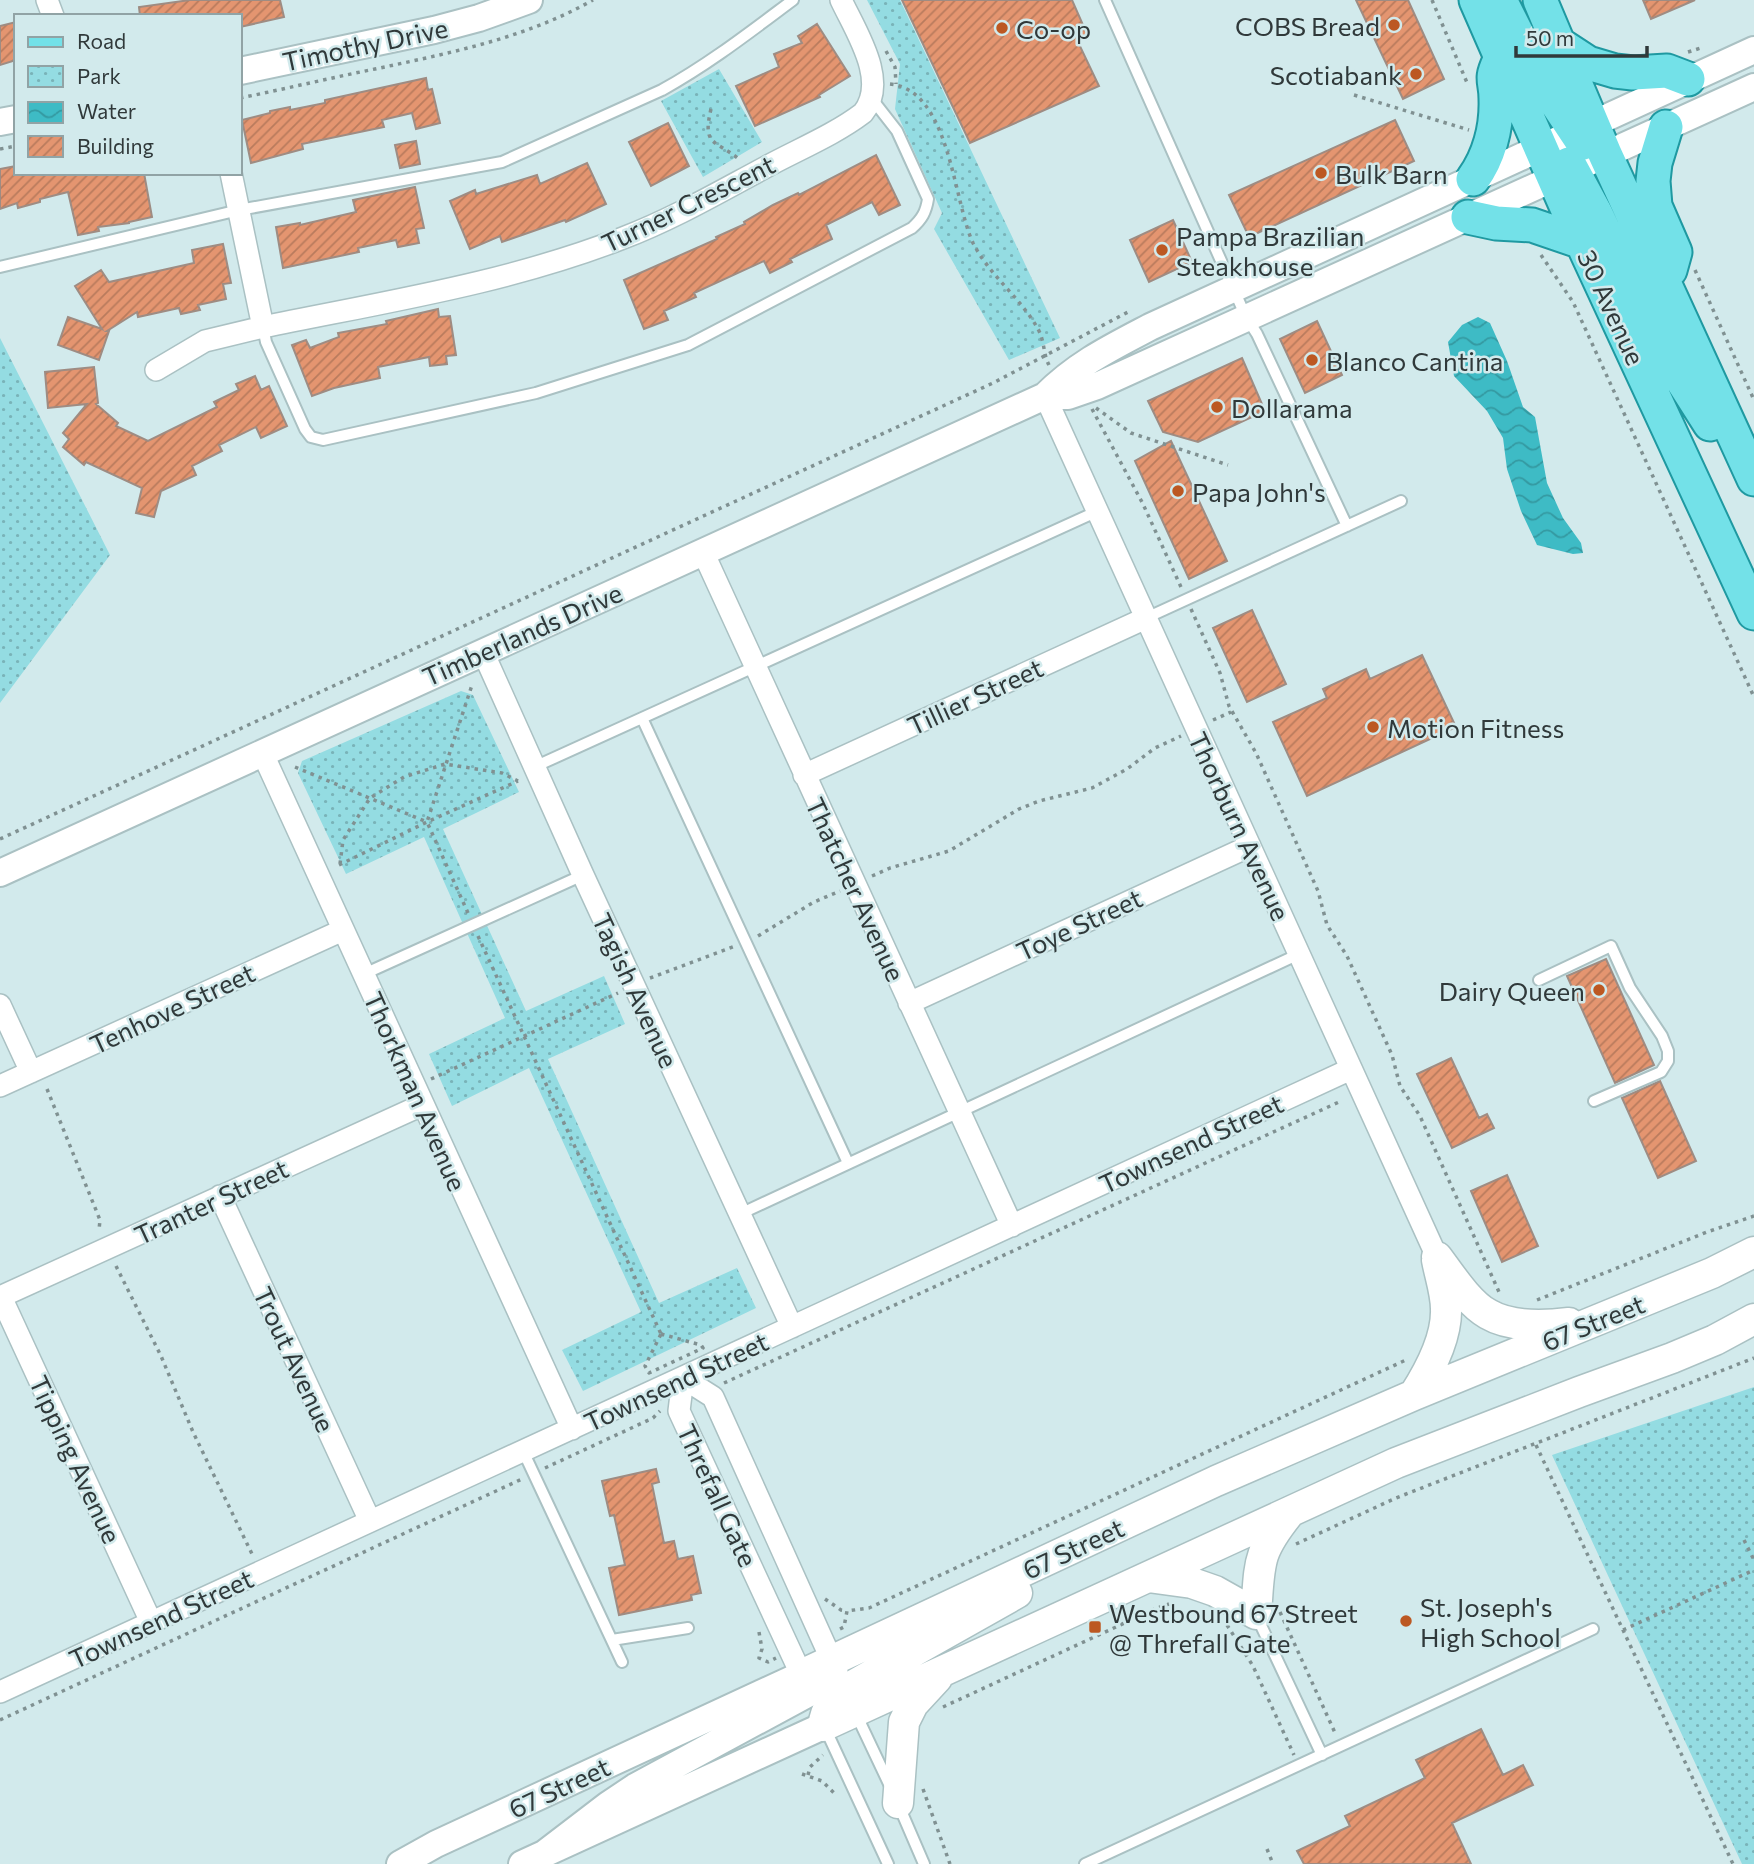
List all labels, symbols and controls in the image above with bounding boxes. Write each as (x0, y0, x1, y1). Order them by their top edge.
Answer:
place label: COBS Bread (1235, 10, 1380, 41)
street label: Timothy Drive (280, 11, 450, 77)
place label: Co-op (1016, 13, 1091, 44)
legend (14, 14, 242, 175)
scale bar (1516, 14, 1647, 58)
marker: COBS Bread (1386, 17, 1402, 33)
marker: Co-op (994, 20, 1010, 36)
text: 50 m (1526, 25, 1574, 50)
text: Road (77, 28, 126, 53)
place label: Scotiabank (1270, 59, 1402, 90)
text: Park (77, 63, 121, 88)
marker: Scotiabank (1408, 66, 1424, 82)
text: Water (77, 98, 136, 123)
text: Building (77, 133, 154, 158)
street label: Turner Crescent (596, 148, 780, 258)
place label: Bulk Barn (1335, 158, 1448, 189)
marker: Bulk Barn (1313, 165, 1329, 181)
place label: Pampa Brazilian Steakhouse (1176, 220, 1364, 281)
marker: Pampa Brazilian Steakhouse (1154, 242, 1170, 258)
street label: 30 Avenue (1572, 245, 1652, 369)
place label: Blanco Cantina (1326, 345, 1503, 376)
marker: Blanco Cantina (1304, 352, 1320, 368)
place label: Dollarama (1231, 392, 1353, 423)
marker: Dollarama (1209, 399, 1225, 415)
place label: Papa John's (1192, 476, 1326, 507)
marker: Papa John's (1170, 483, 1186, 499)
street label: Timberlands Drive (417, 576, 627, 692)
street label: Tillier Street (902, 651, 1048, 741)
place label: Motion Fitness (1387, 712, 1564, 743)
marker: Motion Fitness (1365, 719, 1381, 735)
street label: Thorburn Avenue (1183, 727, 1297, 925)
street label: Thatcher Avenue (800, 792, 912, 986)
street label: Toye Street (1011, 881, 1147, 967)
street label: Tagish Avenue (587, 908, 685, 1072)
street label: Tenhove Street (85, 956, 259, 1060)
place label: Dairy Queen (1439, 975, 1585, 1006)
marker: Dairy Queen (1591, 982, 1607, 998)
street label: Thorkman Avenue (358, 987, 474, 1195)
street label: Townsend Street (1094, 1087, 1288, 1199)
street label: Tranter Street (129, 1152, 293, 1250)
street label: Trout Avenue (248, 1281, 342, 1437)
street label: 67 Street (1537, 1287, 1649, 1357)
street label: Townsend Street (579, 1325, 773, 1437)
street label: Tipping Avenue (24, 1370, 128, 1548)
street label: Threfall Gate (671, 1419, 765, 1571)
street label: 67 Street (1018, 1511, 1128, 1585)
street label: Townsend Street (64, 1562, 258, 1674)
place label: St. Joseph's High School (1420, 1591, 1561, 1652)
place label: Westbound 67 Street @ Threfall Gate (1109, 1597, 1358, 1658)
marker: St. Joseph's High School (1398, 1613, 1414, 1629)
marker: Westbound 67 Street @ Threfall Gate (1087, 1619, 1103, 1635)
street label: 67 Street (504, 1750, 614, 1824)

